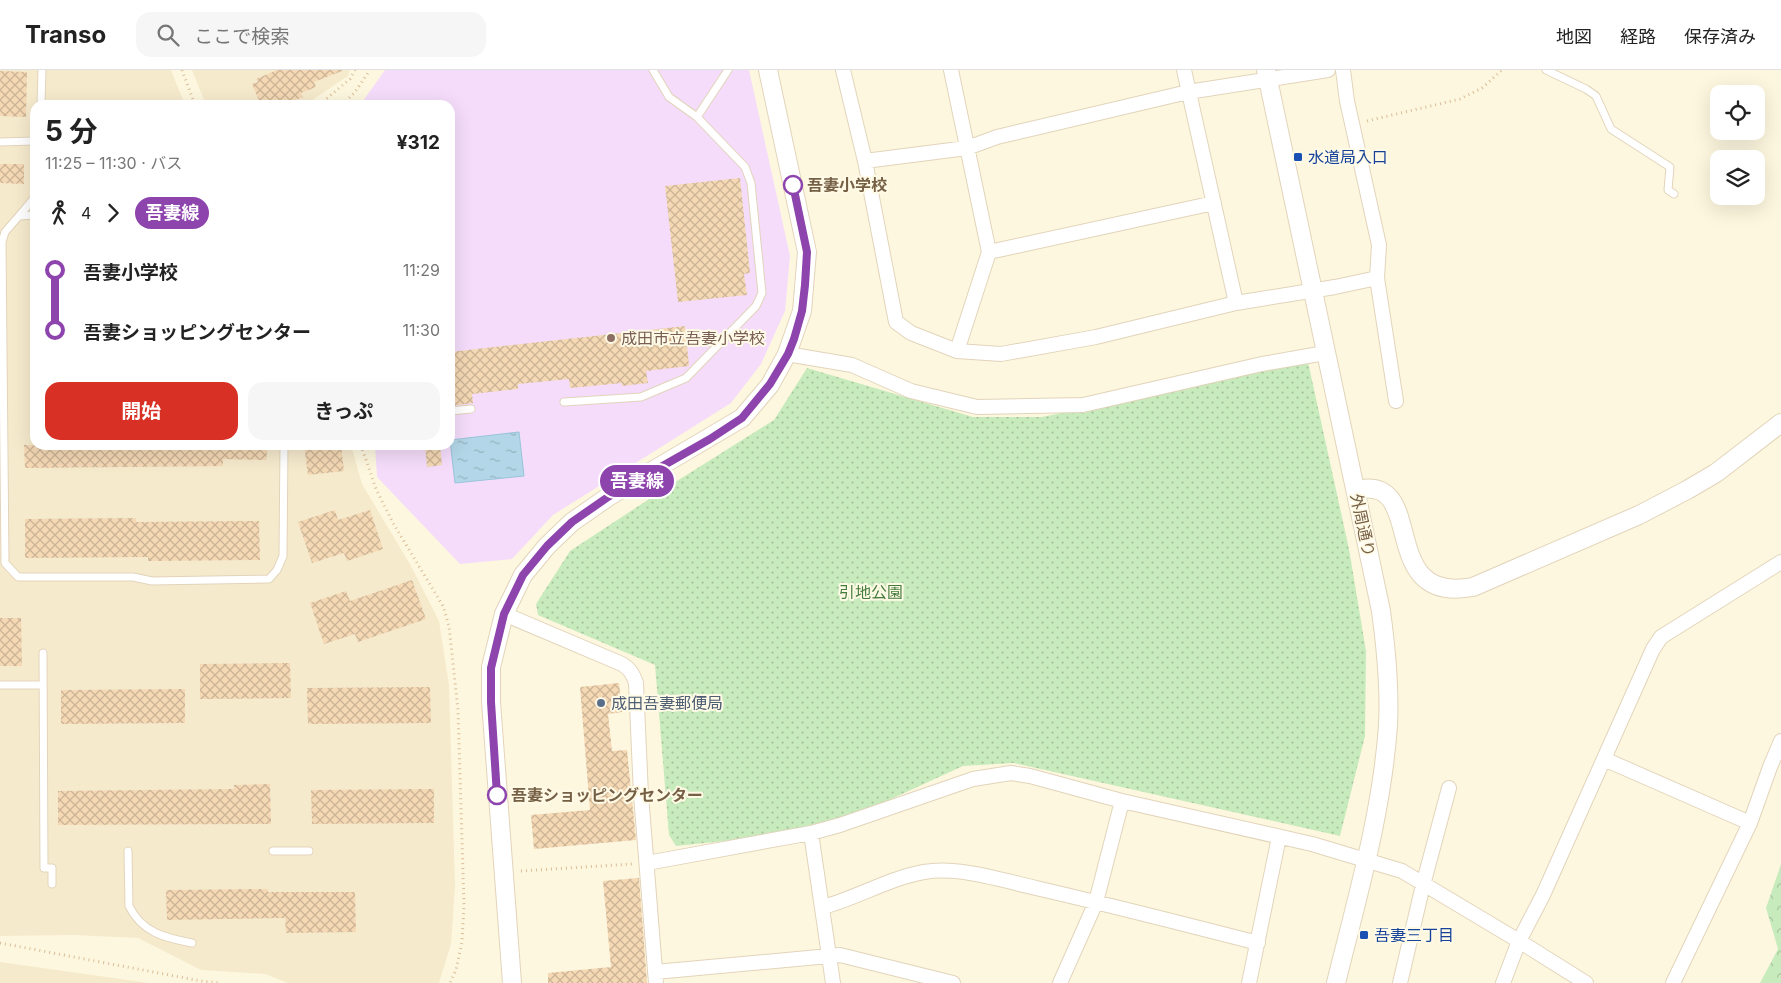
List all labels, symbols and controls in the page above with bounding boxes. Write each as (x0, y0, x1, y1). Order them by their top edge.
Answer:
search box (136, 12, 486, 57)
text: Transo (25, 20, 106, 49)
icon: search (154, 21, 182, 49)
text: ここで検索 (194, 25, 289, 48)
text: 地図 (1556, 26, 1592, 47)
text: 経路 (1620, 26, 1656, 47)
text: 保存済み (1684, 26, 1756, 47)
map controls (1710, 85, 1765, 205)
button: locate (1710, 85, 1765, 140)
text: 5 分 (45, 114, 98, 148)
text: ¥312 (397, 131, 440, 154)
place label: 水道局入口 (1308, 147, 1388, 167)
button: layers (1710, 150, 1765, 205)
marker: 水道局入口 (1292, 151, 1304, 163)
text: 11:25 – 11:30 · バス (45, 153, 182, 173)
marker: 吾妻小学校 (783, 175, 803, 195)
place label: 吾妻小学校 (807, 175, 887, 195)
icon: walk (45, 199, 73, 227)
icon: forward (99, 199, 127, 227)
text: 吾妻線 (145, 202, 199, 223)
text: 4 (81, 203, 91, 223)
text: 11:29 (403, 260, 440, 280)
text: 吾妻小学校 (83, 261, 178, 284)
text: 11:30 (402, 320, 440, 340)
text: 吾妻ショッピングセンター (83, 321, 311, 344)
place label: 成田市立吾妻小学校 (621, 328, 765, 348)
marker: 成田市立吾妻小学校 (605, 332, 617, 344)
button: 開始 (45, 382, 238, 440)
button: きっぷ (248, 382, 440, 440)
line badge: 吾妻線 (608, 465, 666, 497)
text: 吾妻線 (610, 470, 664, 491)
street label: 外周通り (1347, 492, 1379, 558)
park label: 引地公園 (839, 582, 903, 602)
place label: 成田吾妻郵便局 (611, 693, 723, 713)
marker: 成田吾妻郵便局 (595, 697, 607, 709)
marker: 吾妻ショッピングセンター (487, 785, 507, 805)
place label: 吾妻ショッピングセンター (511, 785, 703, 805)
place label: 吾妻三丁目 (1374, 925, 1454, 945)
marker: 吾妻三丁目 (1358, 929, 1370, 941)

